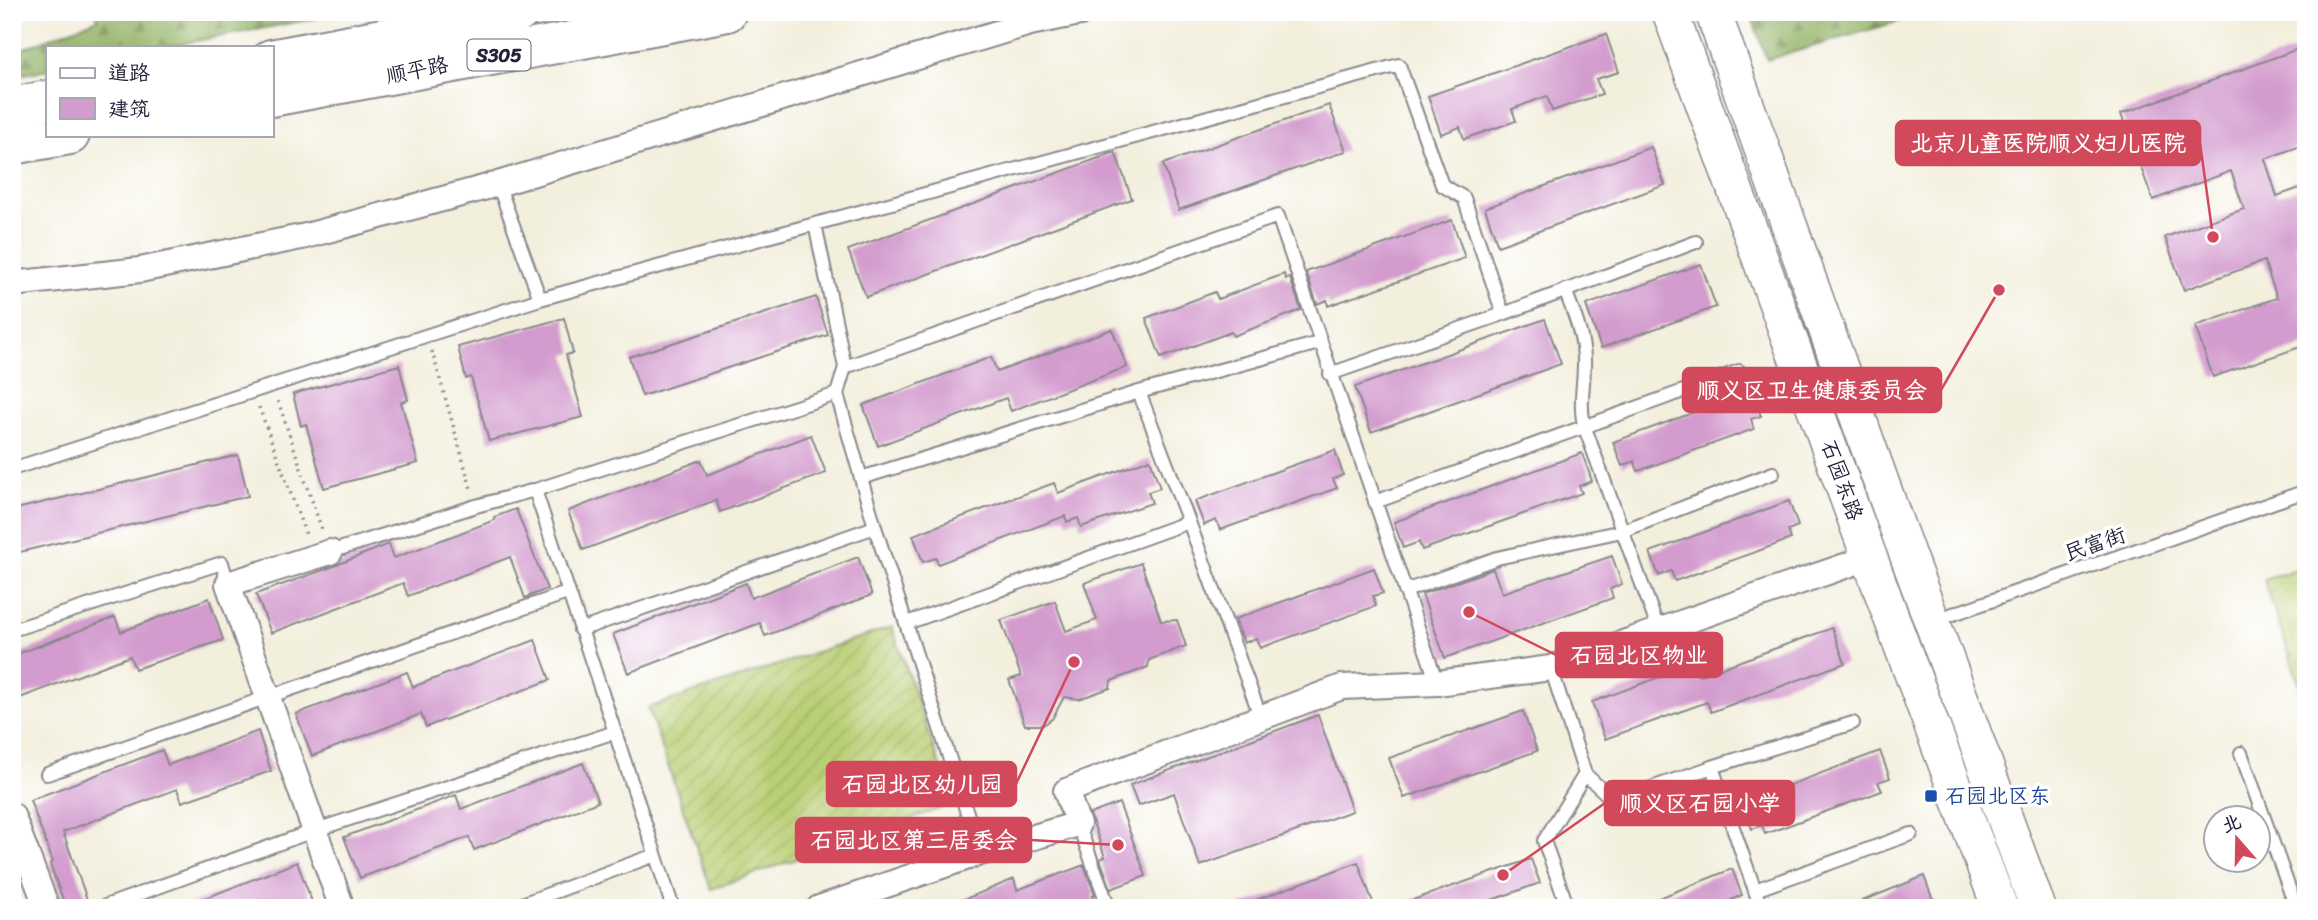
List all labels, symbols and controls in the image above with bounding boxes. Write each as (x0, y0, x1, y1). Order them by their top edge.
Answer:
road number: S305 (468, 40, 530, 70)
street label: 顺平路 (382, 45, 452, 95)
legend (46, 46, 273, 136)
text: 道路 (108, 54, 150, 92)
text: 建筑 (108, 90, 150, 128)
callout: 北京儿童医院顺义妇儿医院 (1896, 121, 2200, 165)
text: 北京儿童医院顺义妇儿医院 (1910, 123, 2186, 164)
callout: 顺义区卫生健康委员会 (1683, 368, 1941, 412)
text: 顺义区卫生健康委员会 (1697, 370, 1927, 411)
street label: 石园东路 (1810, 434, 1874, 526)
street label: 民富街 (2059, 516, 2131, 572)
callout: 石园北区物业 (1556, 633, 1722, 677)
text: 石园北区物业 (1570, 635, 1708, 676)
callout: 石园北区幼儿园 (827, 762, 1016, 806)
text: 石园北区幼儿园 (842, 764, 1003, 805)
place label: 石园北区东 (1945, 777, 2050, 815)
callout: 顺义区石园小学 (1605, 781, 1794, 825)
text: 顺义区石园小学 (1620, 783, 1781, 824)
marker: 石园北区东 (1923, 788, 1939, 804)
north arrow (2202, 804, 2272, 874)
text: 北 (2217, 805, 2246, 842)
callout: 石园北区第三居委会 (796, 818, 1031, 862)
text: 石园北区第三居委会 (811, 820, 1018, 861)

